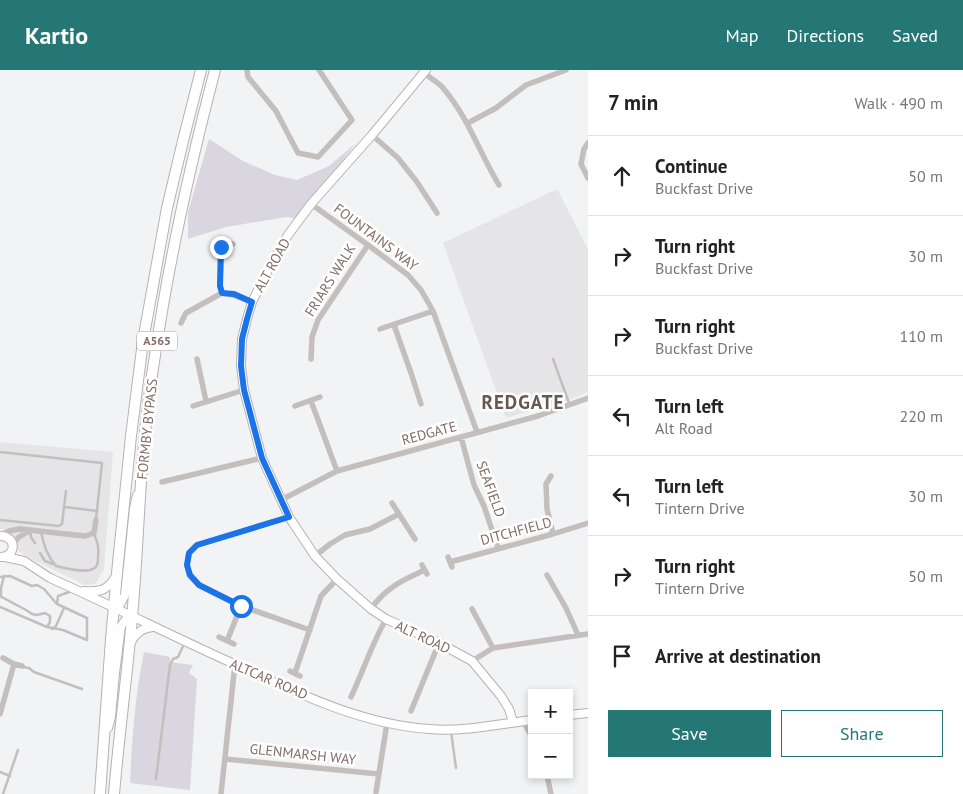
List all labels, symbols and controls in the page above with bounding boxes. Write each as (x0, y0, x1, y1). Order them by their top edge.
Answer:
text: Kartio (25, 20, 88, 51)
text: Map (726, 24, 758, 47)
text: Directions (786, 24, 864, 47)
text: Saved (892, 24, 938, 47)
text: 7 min (608, 89, 658, 116)
text: Walk · 490 m (854, 93, 943, 113)
text: Continue (655, 154, 727, 178)
icon: ahead (608, 162, 636, 190)
text: 50 m (908, 166, 943, 186)
text: Buckfast Drive (655, 178, 753, 198)
street label: FOUNTAINS WAY (330, 199, 422, 275)
text: Turn right (655, 234, 735, 258)
street label: ALT ROAD (250, 235, 294, 295)
route end (210, 236, 233, 259)
street label: FRIARS WALK (301, 240, 360, 320)
icon: right (608, 242, 636, 270)
text: 30 m (908, 246, 943, 266)
text: Buckfast Drive (655, 258, 753, 278)
text: Turn right (655, 314, 735, 338)
icon: right (608, 322, 636, 350)
text: 110 m (900, 326, 943, 346)
road number: A565 (137, 332, 177, 350)
text: Buckfast Drive (655, 338, 753, 358)
street label: FORMBY BYPASS (133, 378, 161, 480)
district label: REDGATE (482, 390, 564, 414)
text: Turn left (655, 394, 724, 418)
icon: left (608, 402, 636, 430)
text: 220 m (900, 406, 943, 426)
street label: REDGATE (400, 417, 458, 449)
text: Alt Road (655, 418, 713, 438)
street label: SEAFIELD (473, 459, 509, 519)
text: Turn left (655, 474, 724, 498)
icon: left (608, 482, 636, 510)
text: 30 m (908, 486, 943, 506)
text: Tintern Drive (655, 498, 745, 518)
street label: DITCHFIELD (478, 513, 554, 549)
text: Turn right (655, 554, 735, 578)
icon: right (608, 562, 636, 590)
text: 50 m (908, 566, 943, 586)
text: Tintern Drive (655, 578, 745, 598)
route start (230, 595, 253, 618)
street label: ALT ROAD (392, 616, 454, 658)
icon: arrive (608, 642, 636, 670)
text: Arrive at destination (655, 644, 821, 668)
street label: ALTCAR ROAD (227, 655, 311, 703)
map controls (528, 689, 573, 779)
button: + (528, 689, 573, 734)
button: Save (608, 710, 771, 757)
button: Share (781, 710, 943, 757)
button: − (528, 734, 573, 779)
street label: GLENMARSH WAY (249, 739, 357, 769)

